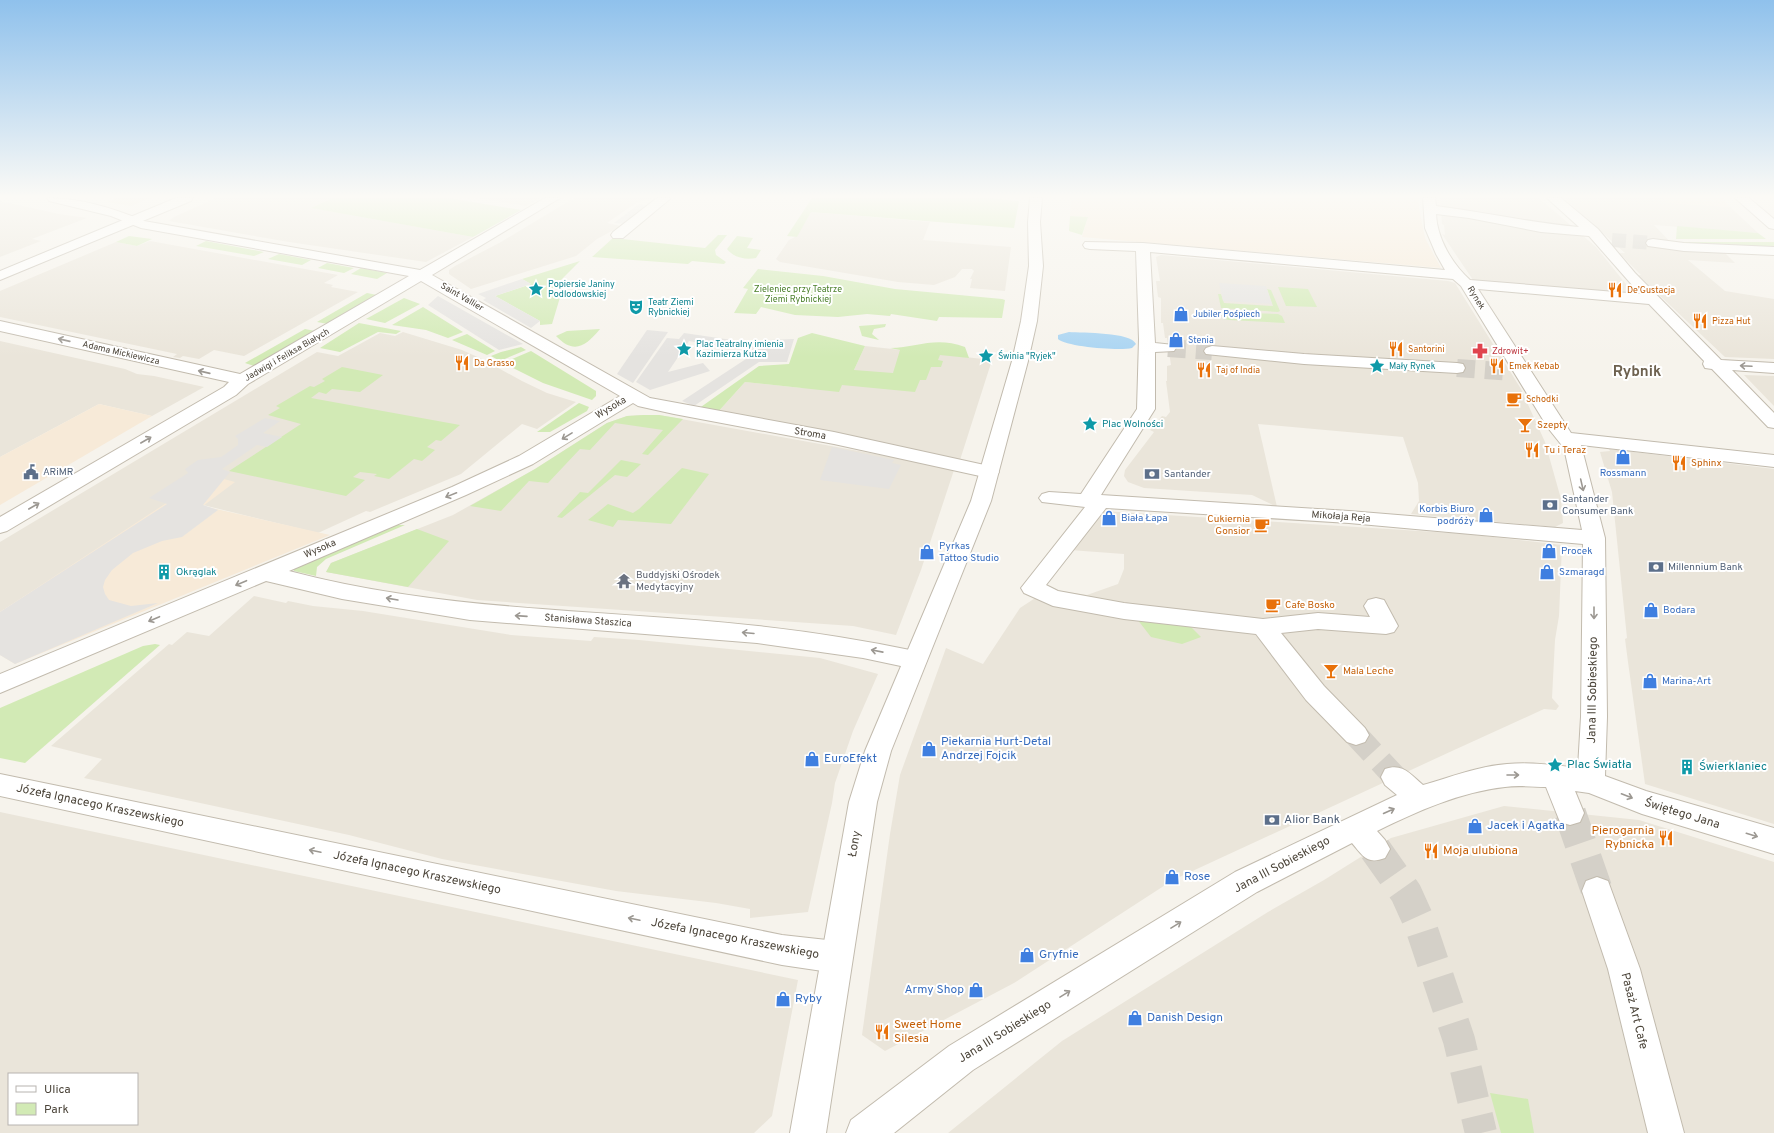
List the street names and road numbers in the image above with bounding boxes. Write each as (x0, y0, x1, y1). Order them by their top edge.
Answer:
street label: Saint Vallier (439, 280, 486, 314)
street label: Rynek (1465, 284, 1487, 312)
street label: Jadwigi i Feliksa Białych (243, 326, 331, 384)
street label: Adama Mickiewicza (81, 339, 161, 367)
street label: Wysoka (593, 394, 629, 422)
street label: Stroma (793, 425, 827, 443)
street label: Mikołaja Reja (1311, 508, 1371, 526)
street label: Wysoka (302, 536, 338, 562)
street label: Stanisława Staszica (544, 611, 632, 631)
street label: Jana III Sobieskiego (1584, 636, 1602, 744)
street label: Józefa Ignacego Kraszewskiego (15, 780, 186, 832)
street label: Świętego Jana (1642, 795, 1722, 833)
street label: Łony (845, 830, 865, 858)
street label: Jana III Sobieskiego (1231, 833, 1333, 897)
street label: Józefa Ignacego Kraszewskiego (332, 847, 503, 899)
street label: Józefa Ignacego Kraszewskiego (649, 915, 821, 963)
street label: Pasaż Art Cafe (1617, 971, 1651, 1051)
street label: Jana III Sobieskiego (955, 997, 1055, 1067)

